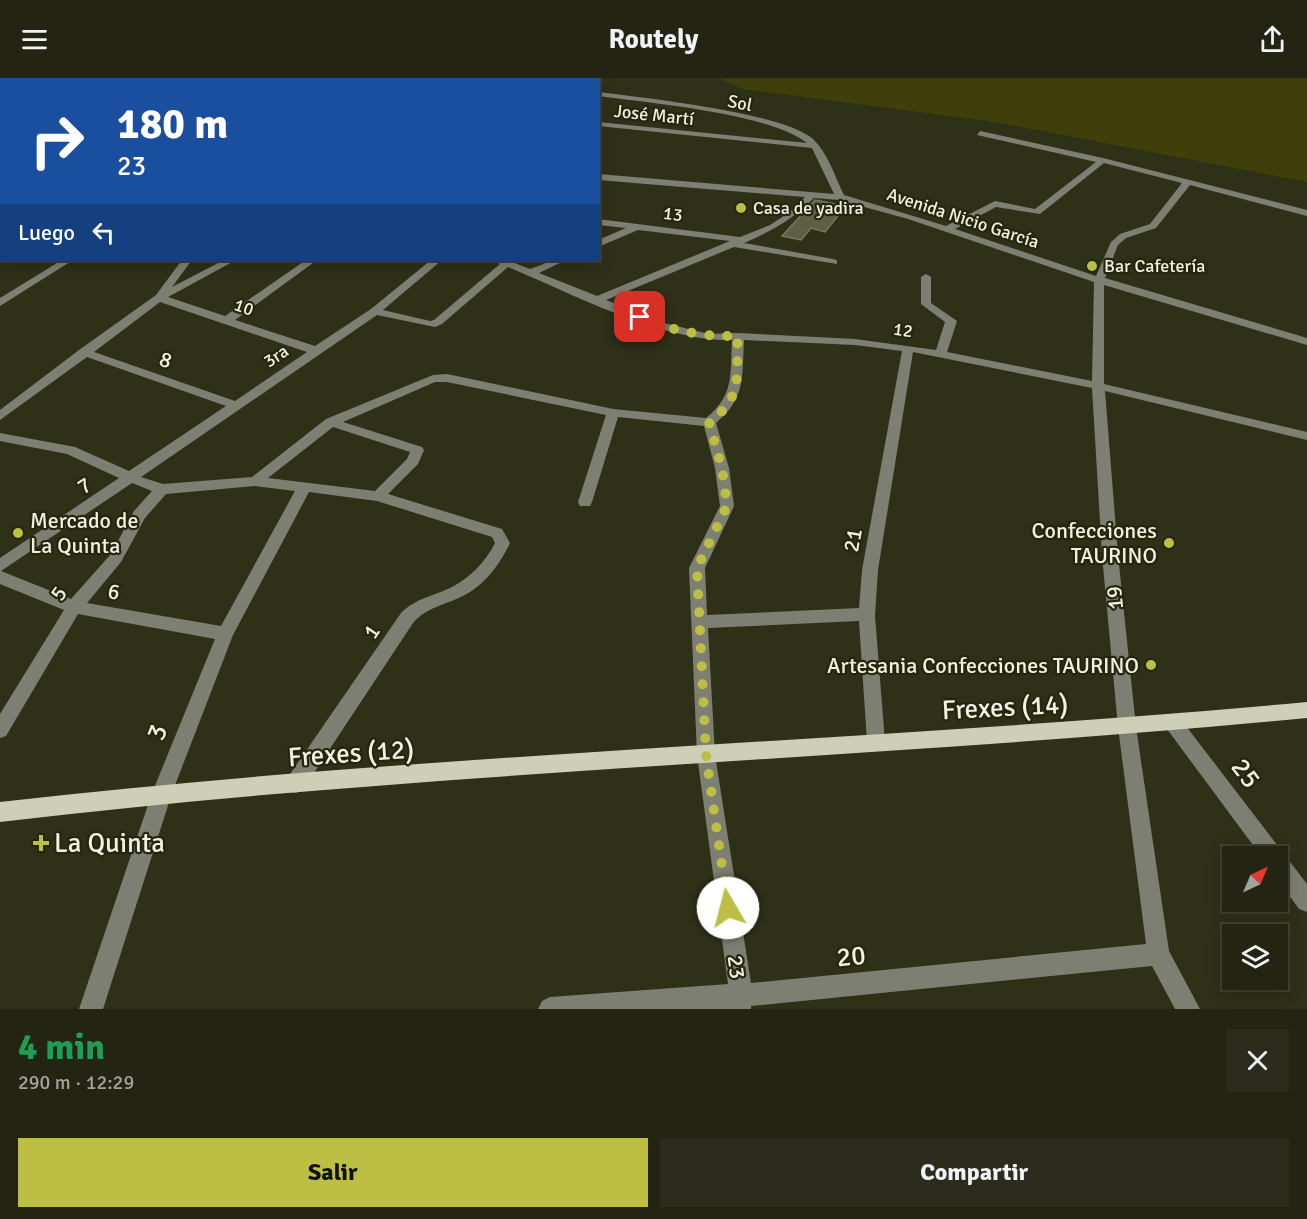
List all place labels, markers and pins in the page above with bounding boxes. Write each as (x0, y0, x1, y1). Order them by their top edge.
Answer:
place label: Casa de yadira (753, 197, 864, 219)
marker: Casa de yadira (734, 201, 748, 215)
place label: Bar Cafetería (1104, 255, 1205, 277)
marker: Bar Cafetería (1085, 259, 1099, 273)
pin (614, 291, 665, 342)
place label: Mercado de La Quinta (30, 507, 139, 559)
place label: Confecciones TAURINO (1031, 517, 1157, 569)
marker: Mercado de La Quinta (11, 526, 25, 540)
marker: Confecciones TAURINO (1162, 536, 1176, 550)
place label: Artesania Confecciones TAURINO (827, 652, 1139, 679)
marker: Artesania Confecciones TAURINO (1144, 658, 1158, 672)
place label: La Quinta (54, 827, 165, 860)
marker: La Quinta (32, 834, 50, 852)

